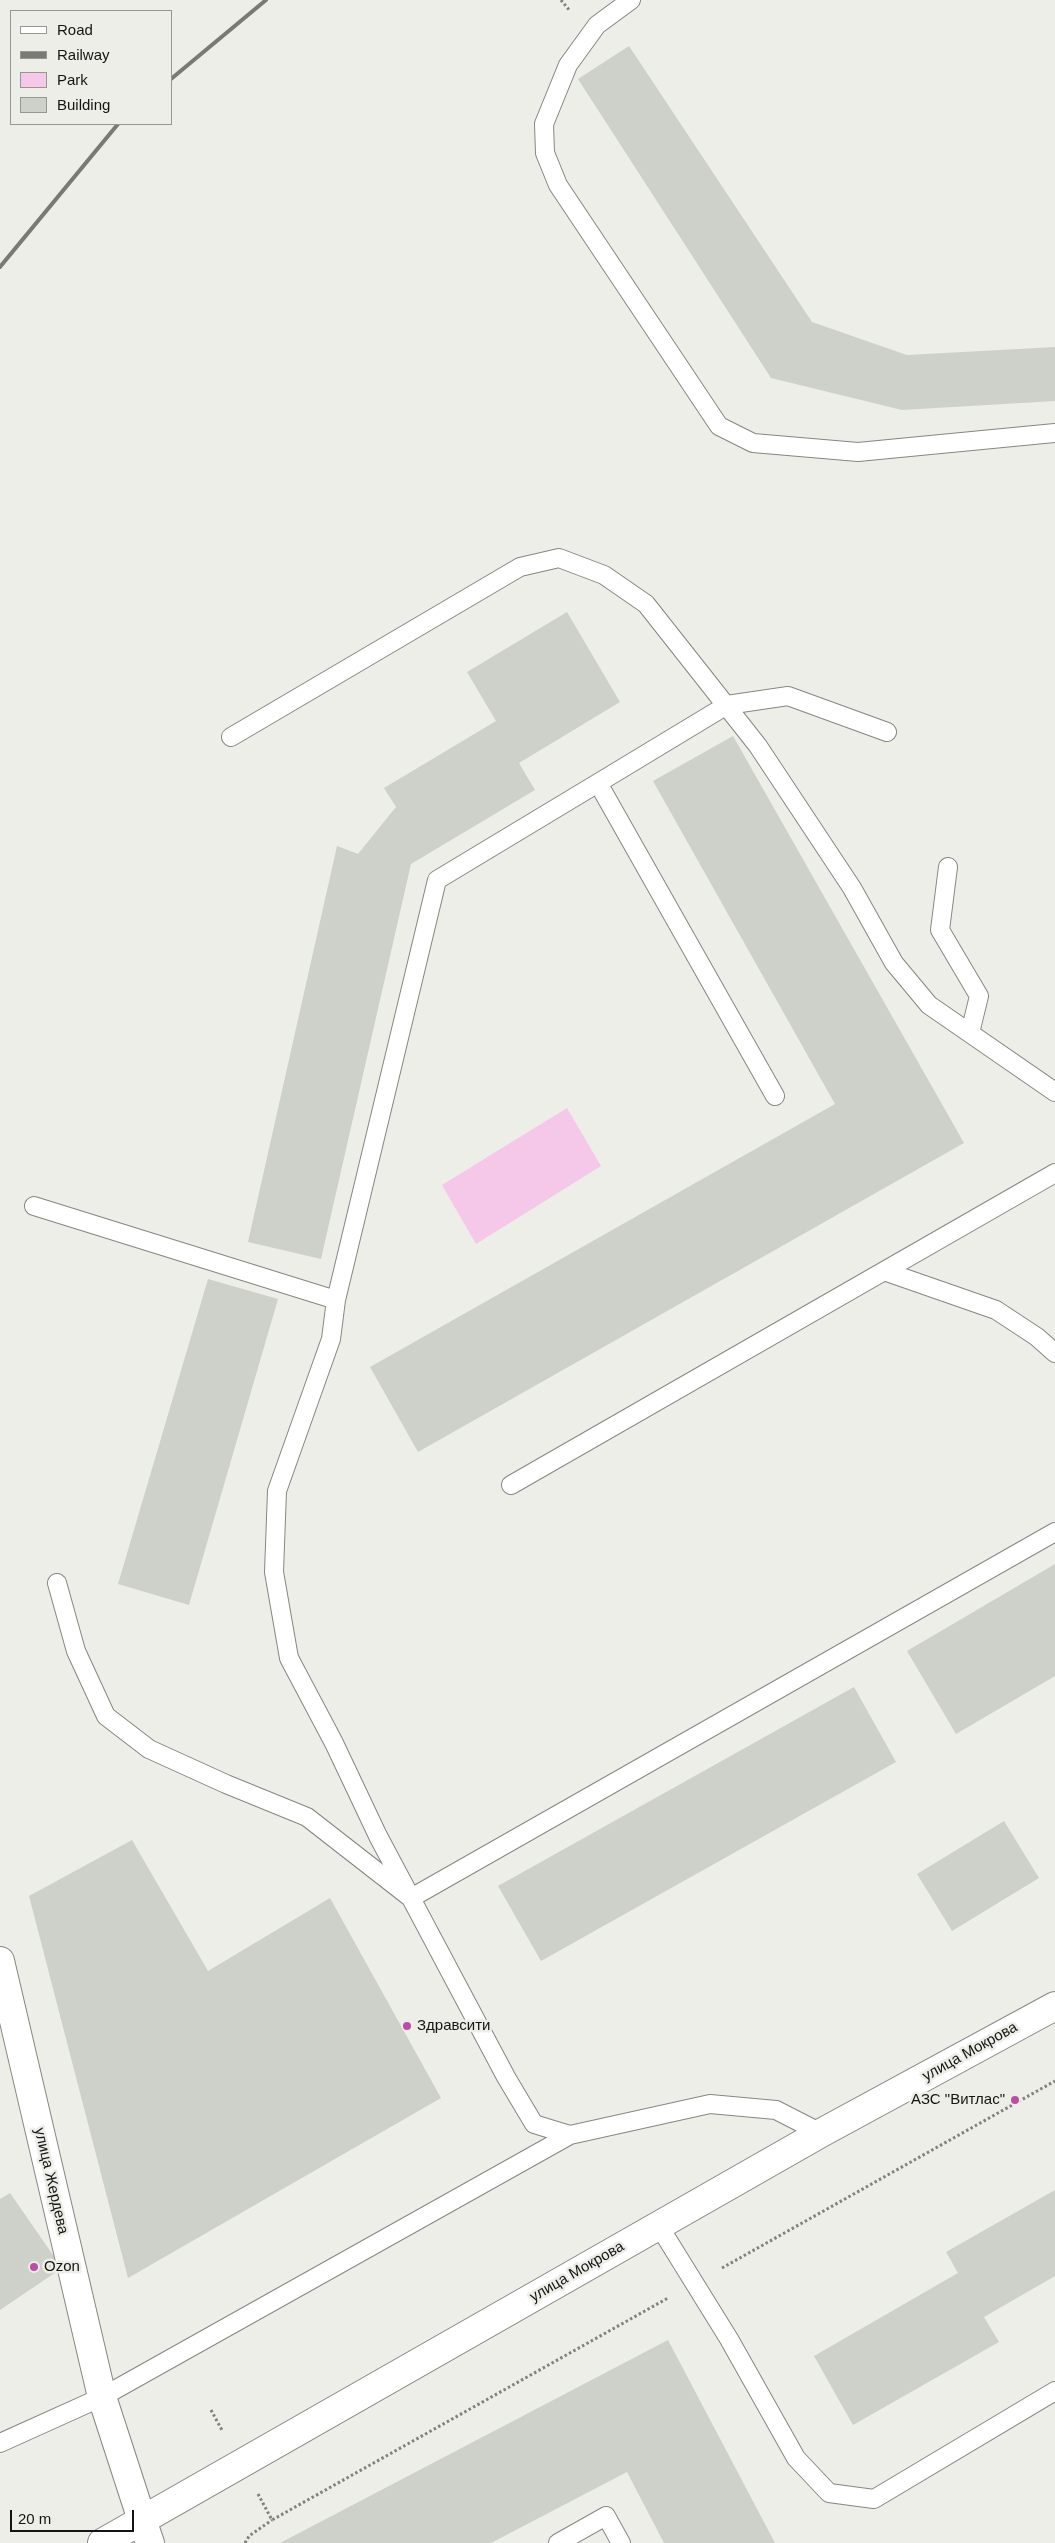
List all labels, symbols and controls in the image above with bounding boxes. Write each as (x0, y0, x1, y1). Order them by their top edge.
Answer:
legend (10, 10, 172, 125)
text: Road (57, 21, 93, 38)
text: Railway (57, 46, 110, 63)
text: Park (57, 71, 88, 88)
text: Building (57, 96, 110, 113)
place label: Здравсити (417, 2017, 490, 2035)
street label: улица Мокрова (919, 2018, 1021, 2086)
marker: Здравсити (401, 2020, 413, 2032)
place label: АЗС "Витлас" (911, 2091, 1005, 2109)
marker: АЗС "Витлас" (1009, 2094, 1021, 2106)
street label: улица Жердева (30, 2126, 72, 2236)
street label: улица Мокрова (527, 2238, 627, 2306)
place label: Ozon (44, 2258, 80, 2276)
marker: Ozon (28, 2261, 40, 2273)
scale bar (12, 2500, 136, 2532)
text: 20 m (18, 2510, 51, 2527)

